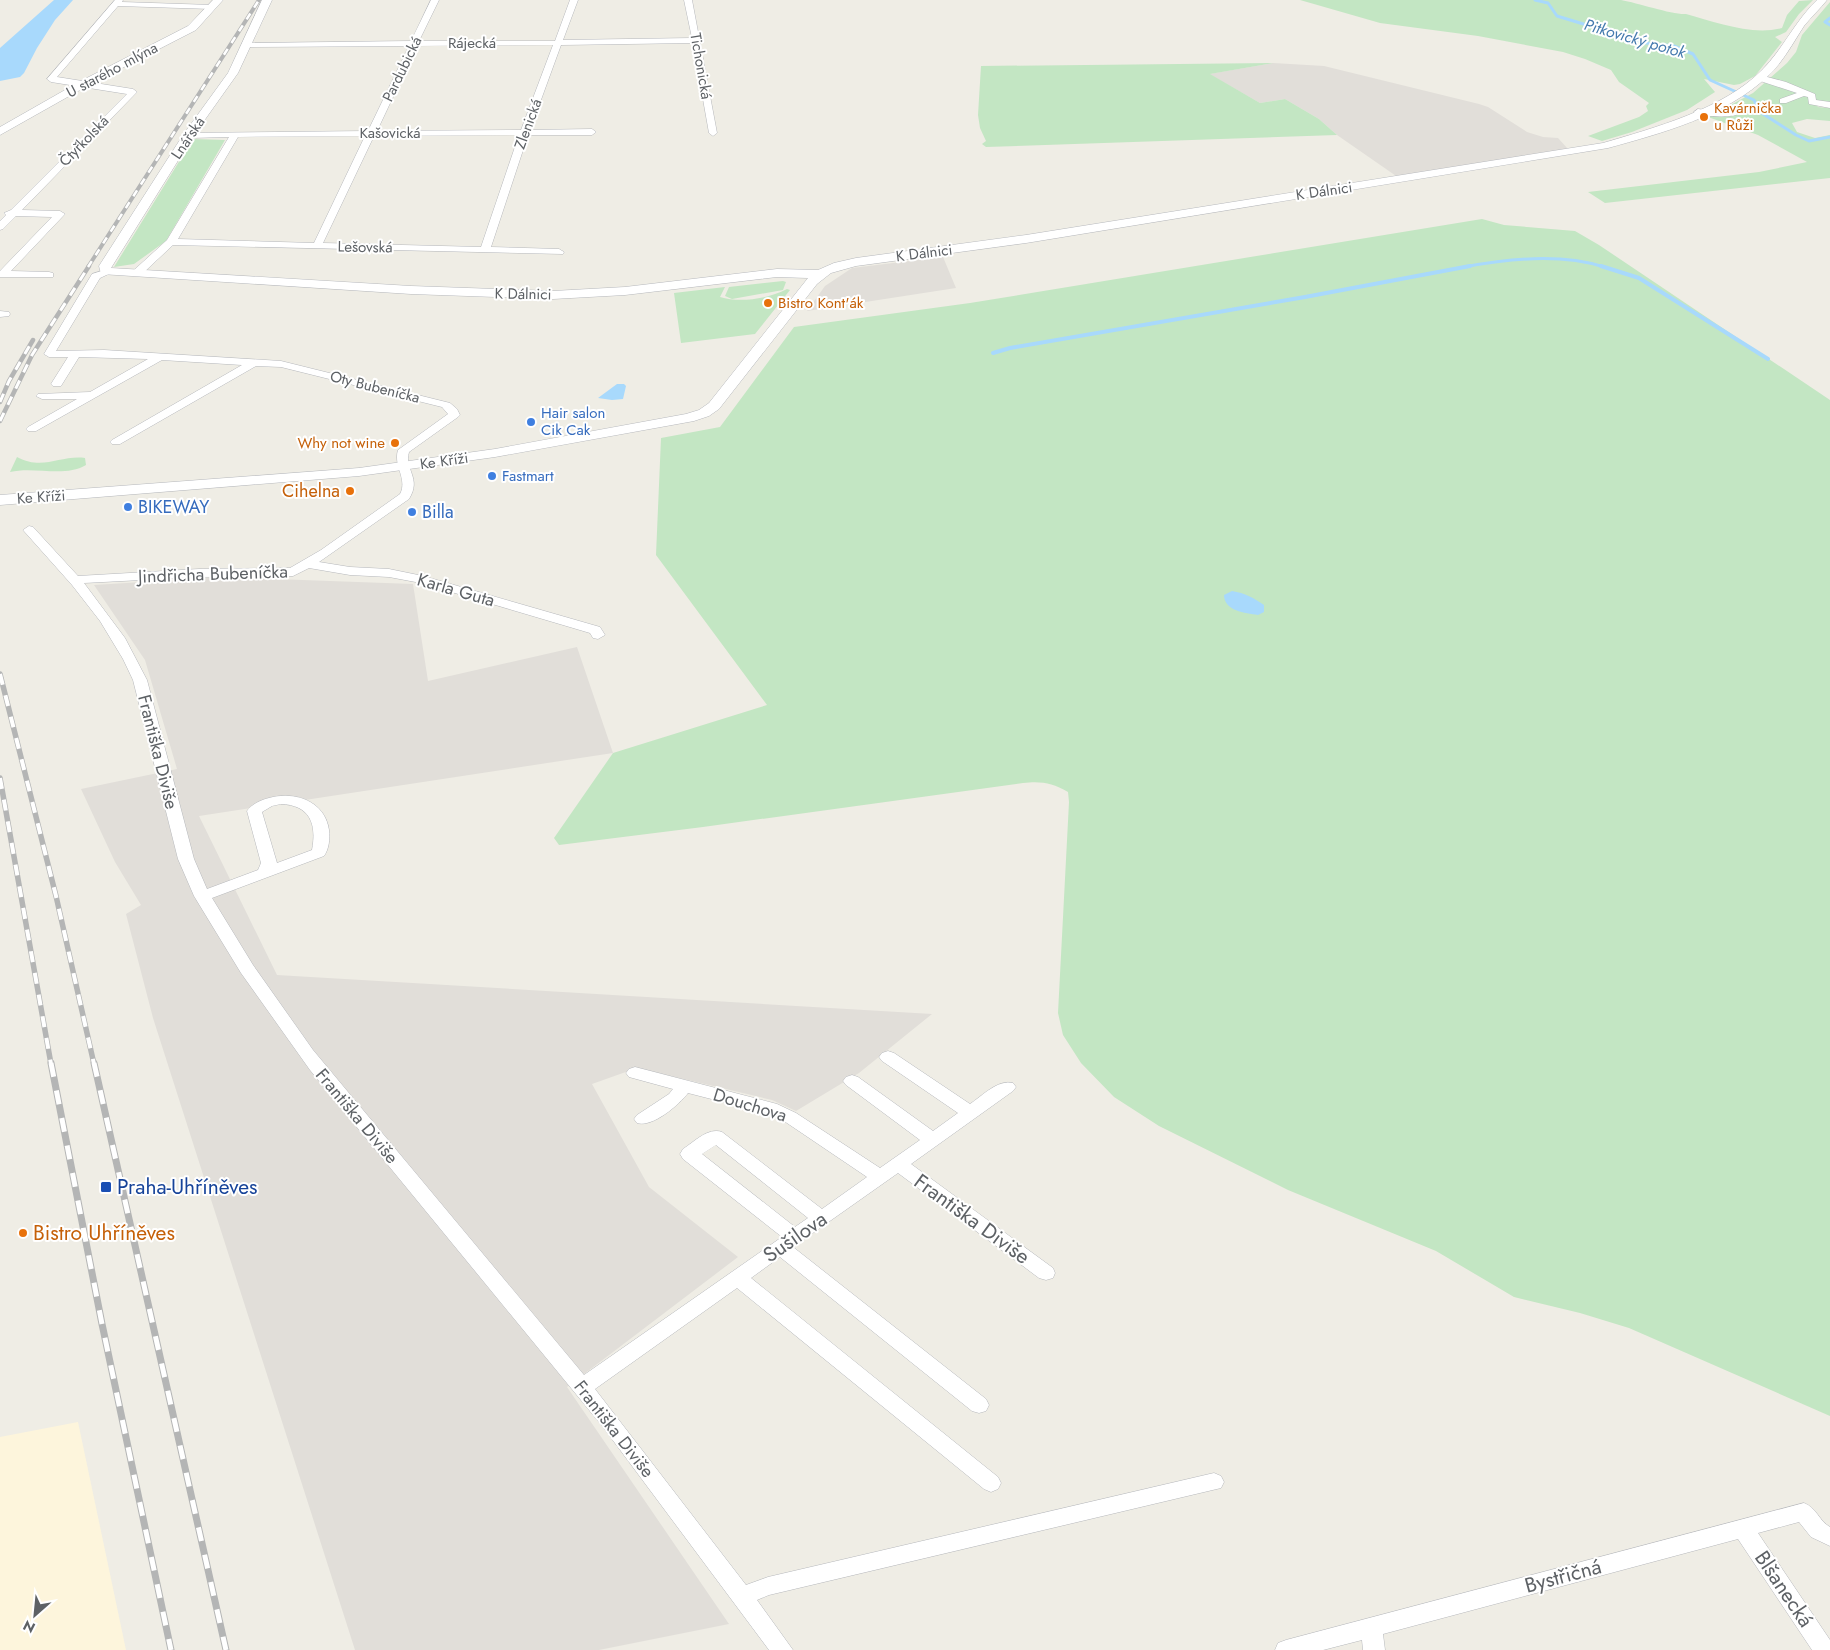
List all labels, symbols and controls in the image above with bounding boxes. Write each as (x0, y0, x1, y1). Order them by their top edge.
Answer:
water label: Pitkovický potok (1581, 13, 1689, 64)
street label: Tichonická (684, 31, 718, 101)
street label: Rájecká (448, 32, 496, 54)
street label: Pardubická (377, 33, 427, 105)
street label: U starého mlýna (62, 37, 162, 103)
street label: Zlenická (509, 96, 547, 152)
place label: Kavárnička u Růži (1714, 97, 1781, 136)
street label: Čtyřkolská (54, 110, 114, 172)
marker: Kavárnička u Růži (1698, 111, 1710, 123)
street label: Lnářská (166, 112, 210, 164)
street label: Kašovická (359, 122, 421, 144)
street label: K Dálnici (1294, 176, 1354, 206)
street label: Lešovská (337, 236, 393, 258)
street label: K Dálnici (894, 239, 954, 267)
street label: K Dálnici (494, 283, 552, 305)
place label: Bistro Kont'ák (778, 292, 864, 314)
marker: Bistro Kont'ák (762, 297, 774, 309)
street label: Oty Bubeníčka (328, 365, 422, 409)
place label: Hair salon Cik Cak (541, 402, 605, 441)
marker: Hair salon Cik Cak (525, 416, 537, 428)
place label: Why not wine (297, 432, 385, 454)
marker: Why not wine (389, 437, 401, 449)
street label: Ke Kříži (418, 447, 470, 475)
place label: Fastmart (502, 465, 554, 487)
marker: Fastmart (486, 470, 498, 482)
place label: Cihelna (282, 478, 340, 504)
street label: Ke Kříži (16, 484, 66, 510)
marker: Cihelna (344, 485, 356, 497)
place label: BIKEWAY (138, 494, 210, 520)
place label: Billa (422, 499, 454, 525)
marker: BIKEWAY (122, 501, 134, 513)
marker: Billa (406, 506, 418, 518)
street label: Jindřicha Bubeníčka (136, 558, 288, 590)
street label: Karla Guta (414, 567, 498, 613)
street label: Františka Diviše (131, 692, 185, 812)
street label: Františka Diviše (309, 1063, 405, 1169)
street label: Douchova (710, 1081, 790, 1129)
street label: Františka Diviše (908, 1167, 1036, 1271)
place label: Praha-Uhříněves (117, 1172, 258, 1202)
marker: Praha-Uhříněves (99, 1180, 113, 1194)
street label: Sušilova (757, 1204, 833, 1270)
place label: Bistro Uhříněves (33, 1218, 175, 1248)
marker: Bistro Uhříněves (17, 1227, 29, 1239)
street label: Františka Diviše (568, 1375, 660, 1483)
street label: Blšanecká (1747, 1545, 1821, 1633)
street label: Bystřičná (1521, 1551, 1605, 1601)
north arrow (10, 1590, 60, 1640)
text: N (20, 1615, 39, 1638)

